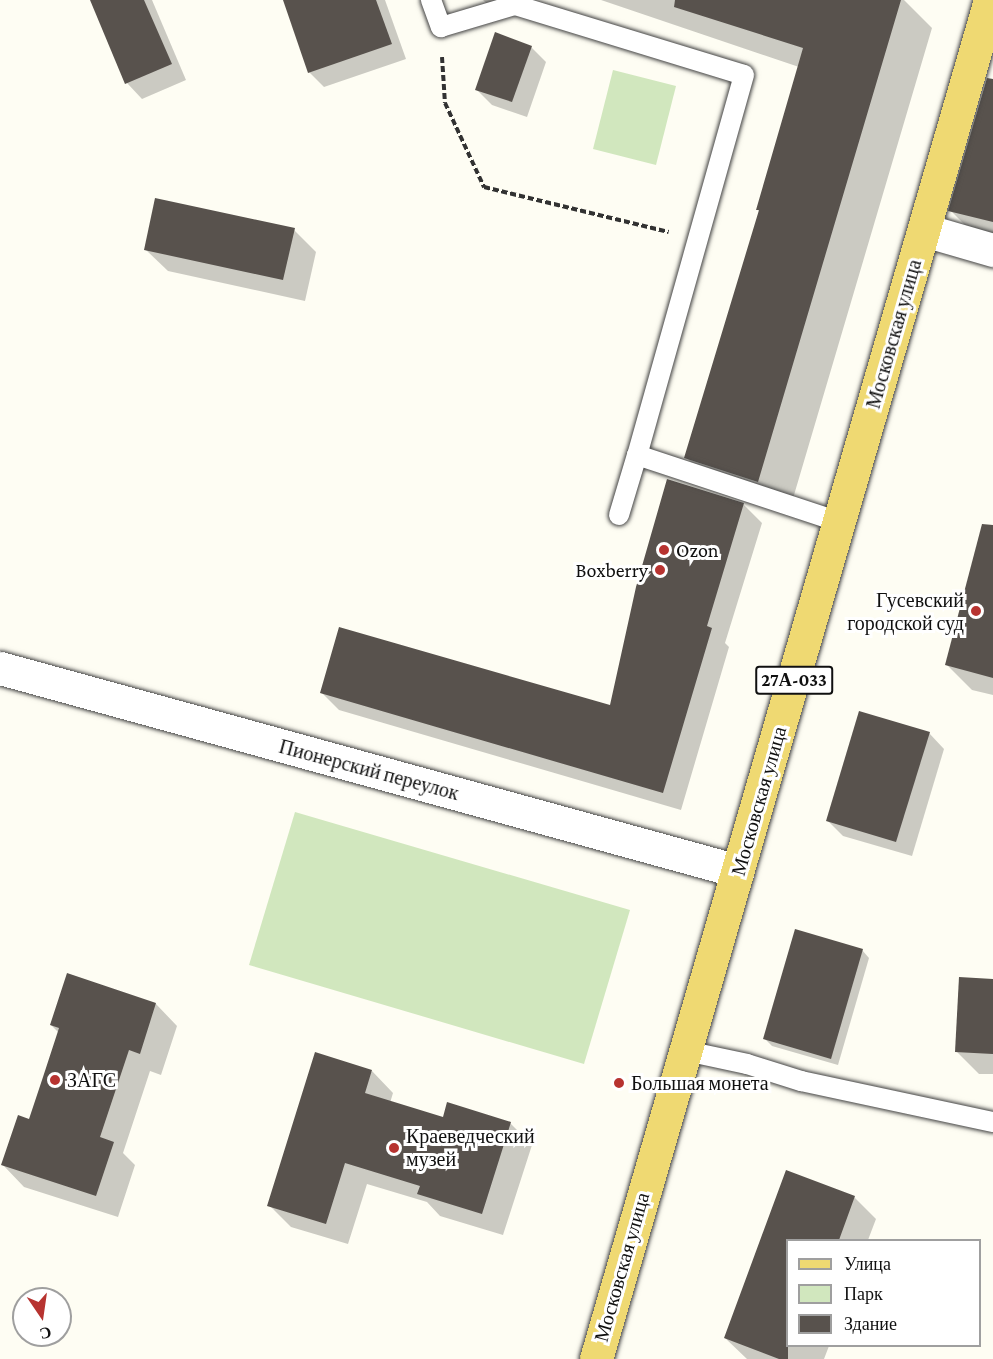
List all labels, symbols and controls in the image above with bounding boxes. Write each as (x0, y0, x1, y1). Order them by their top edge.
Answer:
street label: Московская улица (861, 257, 927, 411)
place label: Ozon (676, 538, 719, 562)
marker: Ozon (657, 543, 671, 557)
place label: Boxberry (576, 558, 648, 582)
marker: Boxberry (653, 563, 667, 577)
place label: Гусевский городской суд (847, 588, 964, 635)
marker: Гусевский городской суд (969, 604, 983, 618)
road number: 27А-033 (755, 665, 833, 695)
street label: Московская улица (726, 724, 792, 878)
street label: Пионерский переулок (276, 734, 462, 806)
place label: ЗАГС (67, 1068, 116, 1092)
place label: Большая монета (631, 1071, 769, 1095)
marker: ЗАГС (48, 1073, 62, 1087)
marker: Большая монета (612, 1076, 626, 1090)
place label: Краеведческий музей (406, 1124, 535, 1171)
marker: Краеведческий музей (387, 1141, 401, 1155)
street label: Московская улица (589, 1190, 655, 1344)
legend (786, 1239, 981, 1347)
text: Улица (844, 1254, 891, 1274)
text: Парк (844, 1284, 883, 1304)
north arrow (12, 1287, 72, 1347)
text: Здание (844, 1314, 897, 1334)
text: С (38, 1323, 53, 1343)

